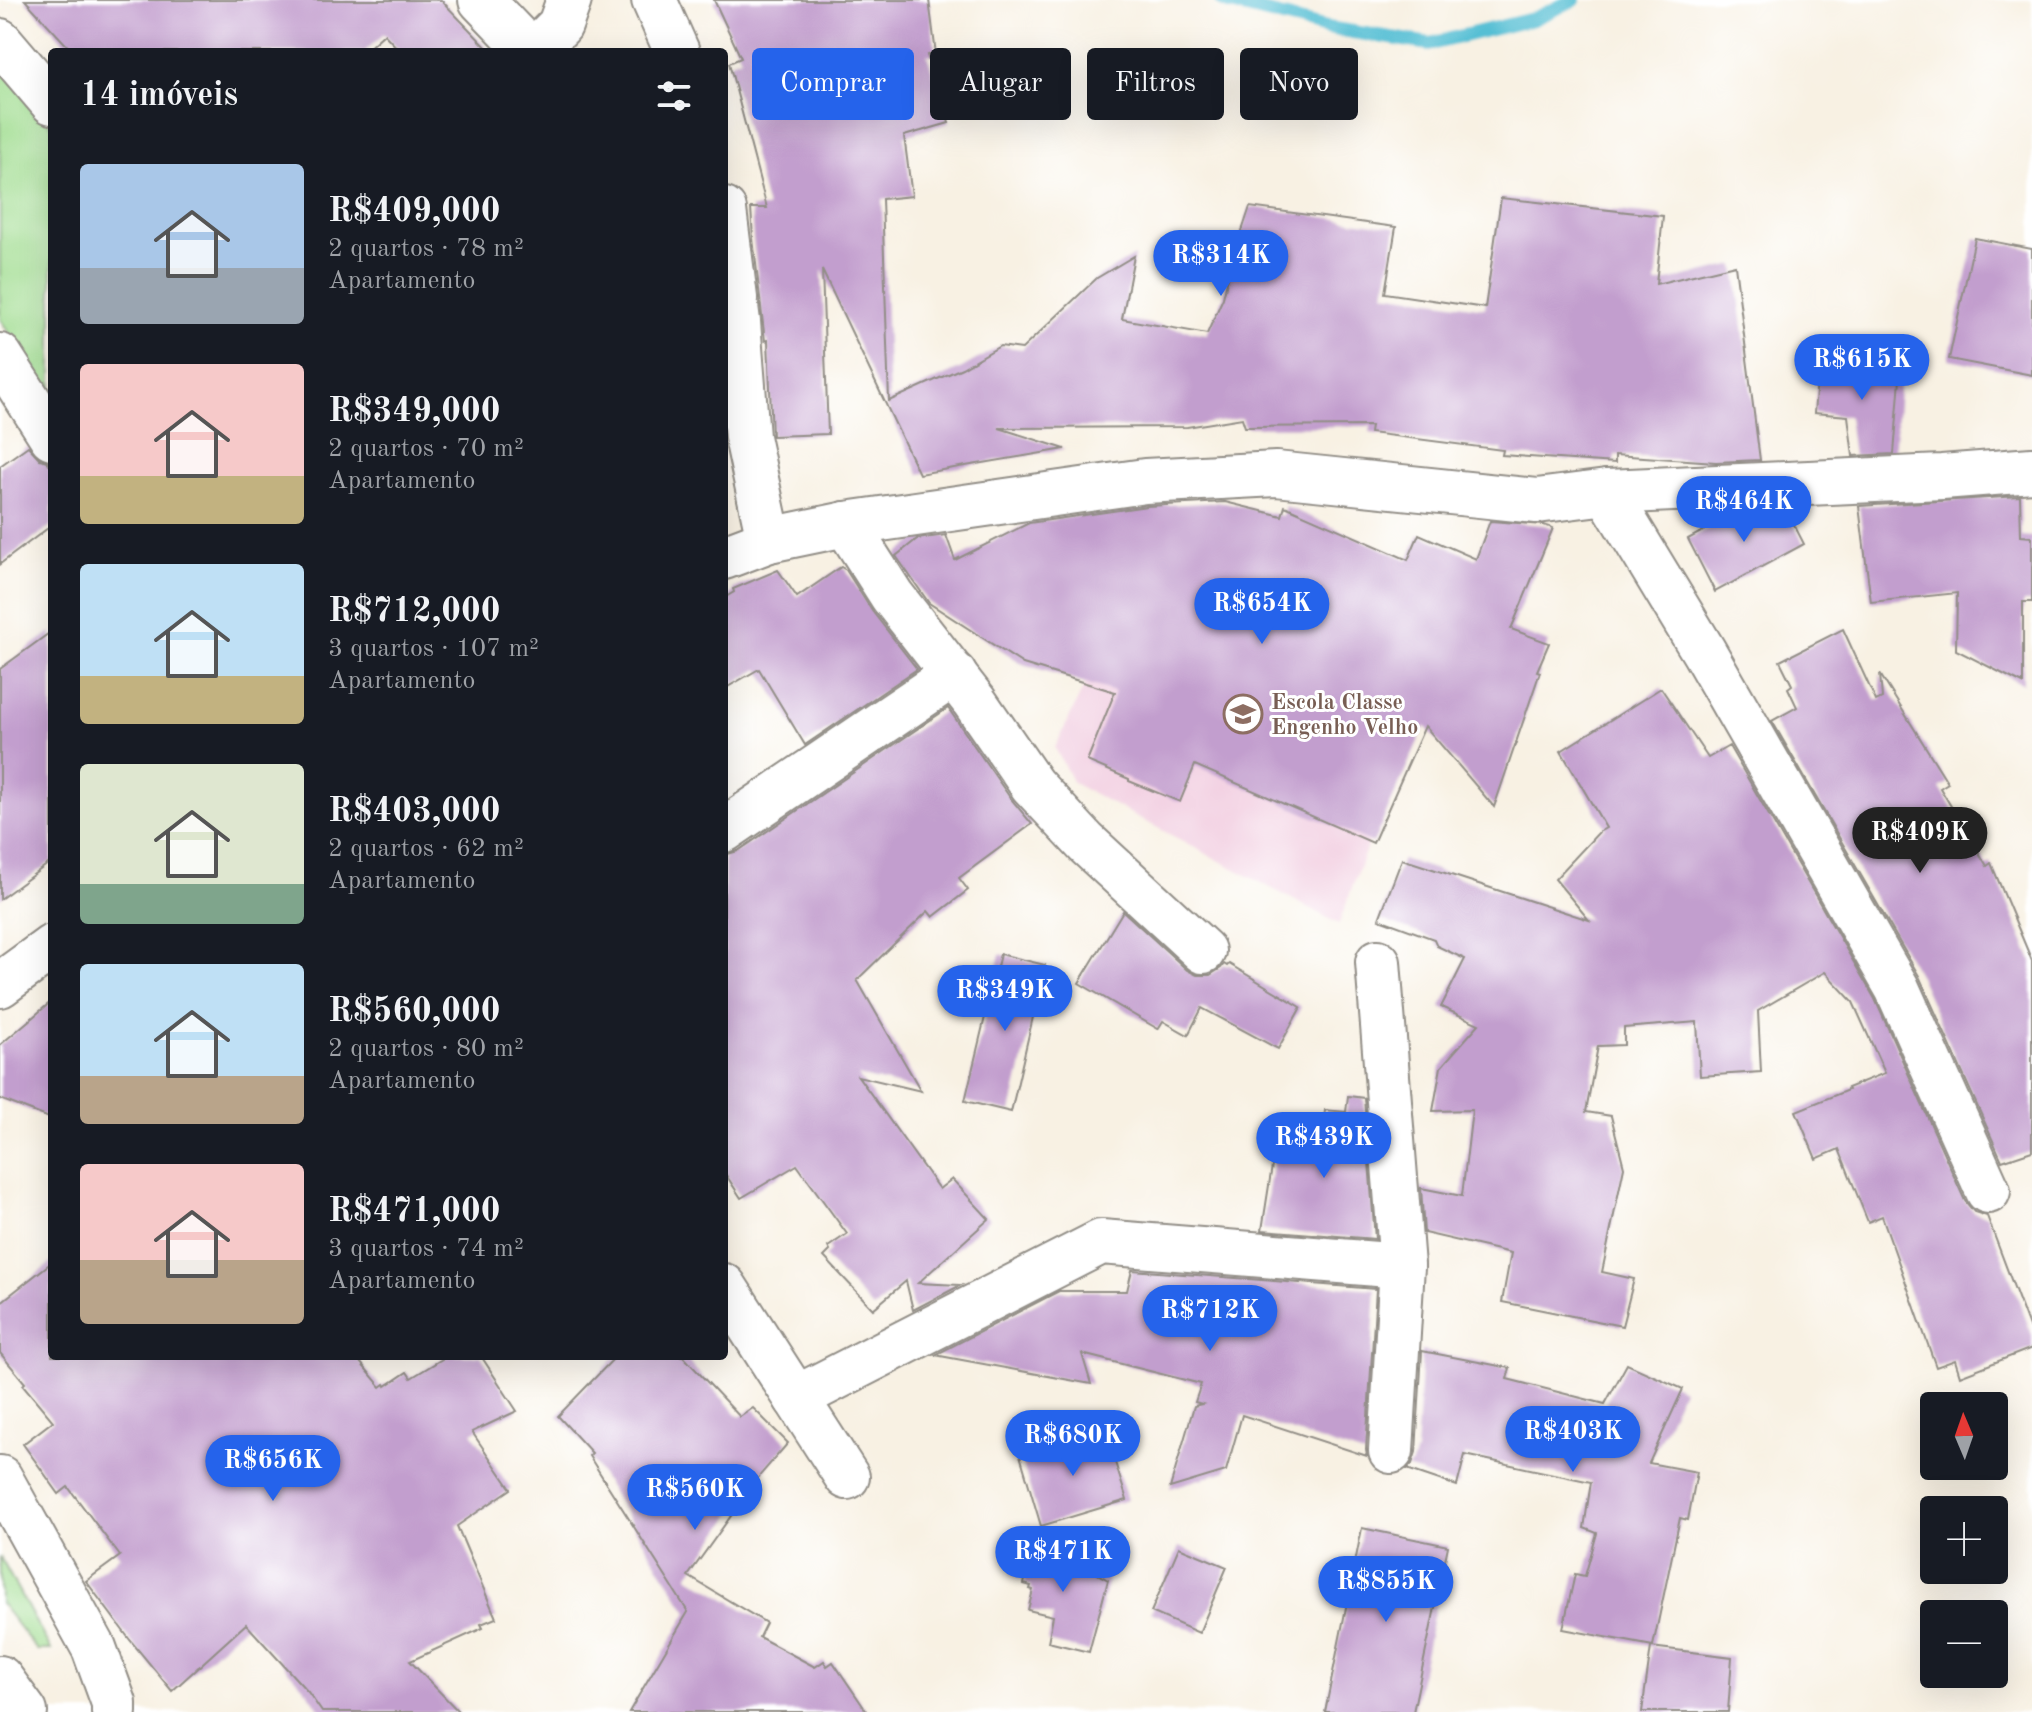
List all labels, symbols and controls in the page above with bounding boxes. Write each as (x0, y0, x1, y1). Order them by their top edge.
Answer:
chip: Comprar (752, 48, 914, 120)
chip: Alugar (930, 48, 1071, 120)
chip: Filtros (1087, 48, 1224, 120)
chip: Novo (1240, 48, 1358, 120)
icon: filters (652, 74, 696, 118)
text: 14 imóveis (80, 79, 238, 113)
text: R$409,000 (328, 195, 500, 229)
icon: home (144, 196, 240, 292)
pin: R$314K (1156, 230, 1286, 298)
text: 2 quartos · 78 m² (328, 236, 524, 262)
text: R$314K (1171, 243, 1271, 269)
text: Apartamento (328, 268, 475, 294)
pin: R$615K (1797, 334, 1927, 402)
text: R$615K (1812, 347, 1912, 373)
text: R$349,000 (328, 395, 500, 429)
icon: home (144, 396, 240, 492)
text: 2 quartos · 70 m² (328, 436, 524, 462)
text: Apartamento (328, 468, 475, 494)
pin: R$464K (1679, 476, 1809, 544)
text: R$464K (1694, 489, 1794, 515)
pin: R$654K (1197, 578, 1327, 646)
text: R$654K (1212, 591, 1312, 617)
text: R$712,000 (328, 595, 500, 629)
icon: home (144, 596, 240, 692)
text: 3 quartos · 107 m² (328, 636, 539, 662)
text: Apartamento (328, 668, 475, 694)
place label: Escola Classe Engenho Velho (1271, 692, 1418, 739)
school or university icon: Escola Classe Engenho Velho (1222, 693, 1264, 735)
text: R$403,000 (328, 795, 500, 829)
icon: home (144, 796, 240, 892)
pin: R$409K (1855, 807, 1985, 875)
text: R$409K (1870, 820, 1970, 846)
text: 2 quartos · 62 m² (328, 836, 524, 862)
text: Apartamento (328, 868, 475, 894)
pin: R$349K (940, 965, 1070, 1033)
text: R$349K (955, 978, 1055, 1004)
text: R$560,000 (328, 995, 500, 1029)
icon: home (144, 996, 240, 1092)
text: 2 quartos · 80 m² (328, 1036, 524, 1062)
text: Apartamento (328, 1068, 475, 1094)
pin: R$439K (1259, 1112, 1389, 1180)
text: R$439K (1274, 1125, 1374, 1151)
text: R$471,000 (328, 1195, 500, 1229)
icon: home (144, 1196, 240, 1292)
text: 3 quartos · 74 m² (328, 1236, 524, 1262)
text: Apartamento (328, 1268, 475, 1294)
pin: R$712K (1145, 1285, 1275, 1353)
text: R$712K (1160, 1298, 1260, 1324)
north arrow (1920, 1392, 2008, 1480)
map controls (1920, 1392, 2008, 1688)
pin: R$403K (1508, 1406, 1638, 1474)
pin: R$680K (1008, 1410, 1138, 1478)
text: R$403K (1523, 1419, 1623, 1445)
text: R$680K (1023, 1423, 1123, 1449)
pin: R$656K (208, 1435, 338, 1503)
text: R$656K (223, 1448, 323, 1474)
pin: R$560K (630, 1464, 760, 1532)
text: R$560K (645, 1477, 745, 1503)
button: + (1920, 1496, 2008, 1584)
pin: R$471K (998, 1526, 1128, 1594)
text: R$471K (1013, 1539, 1113, 1565)
pin: R$855K (1321, 1556, 1451, 1624)
text: R$855K (1336, 1569, 1436, 1595)
button: − (1920, 1600, 2008, 1688)

